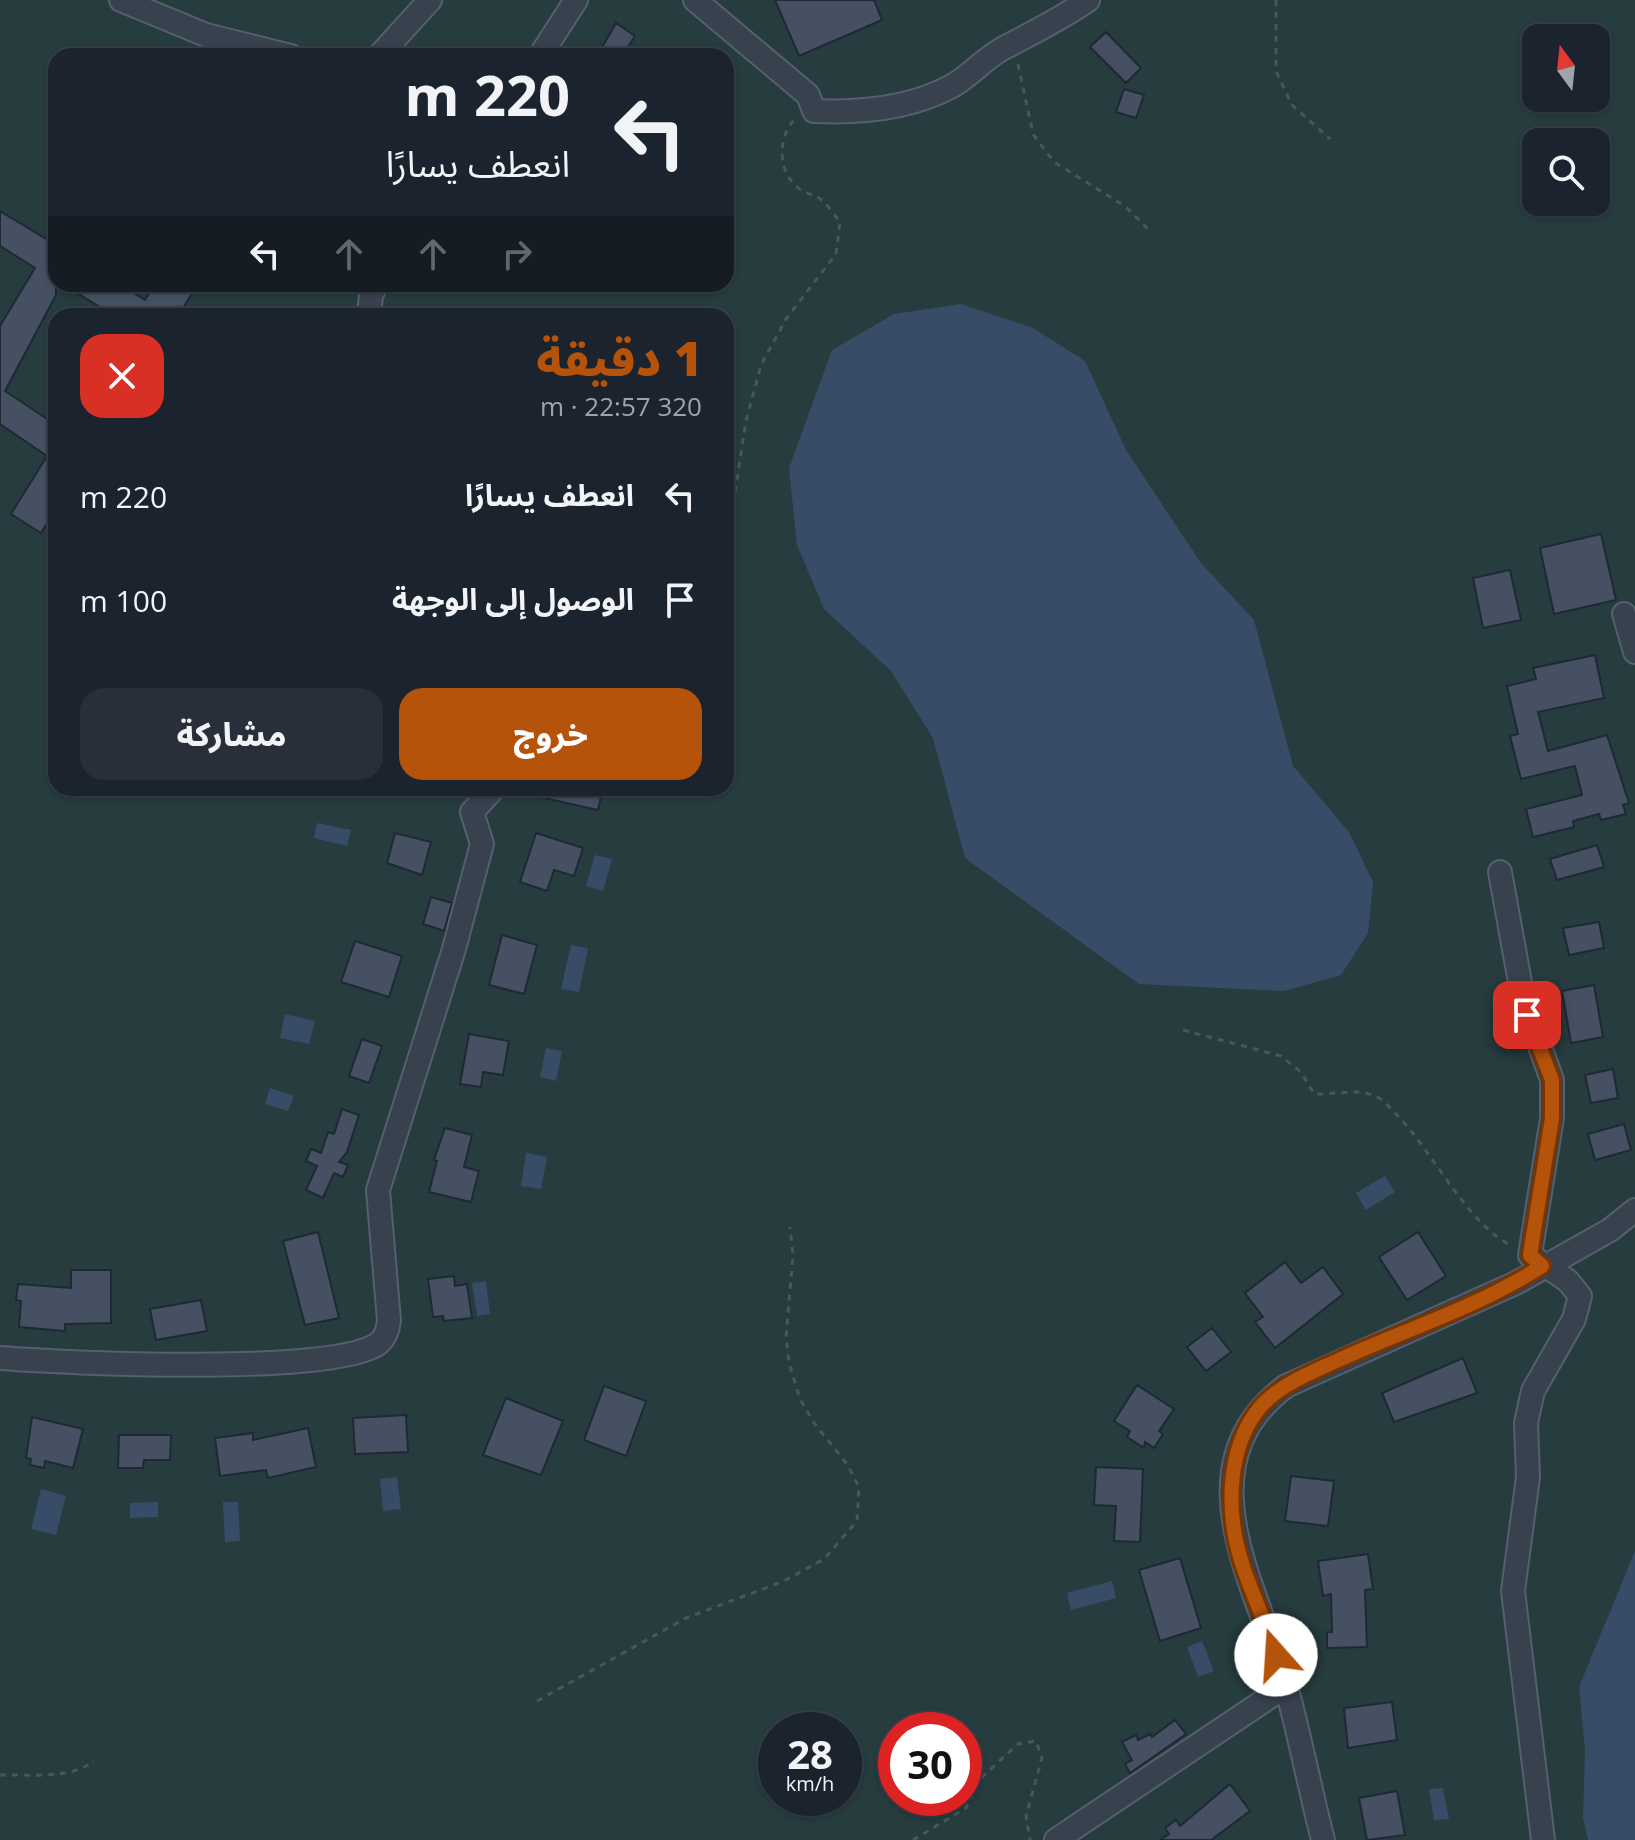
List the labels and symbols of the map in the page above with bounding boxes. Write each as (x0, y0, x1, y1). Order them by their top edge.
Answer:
north arrow (1522, 24, 1610, 112)
pin (1493, 981, 1561, 1049)
position arrow (1234, 1613, 1318, 1697)
speed limit sign: 30 (878, 1712, 982, 1816)

